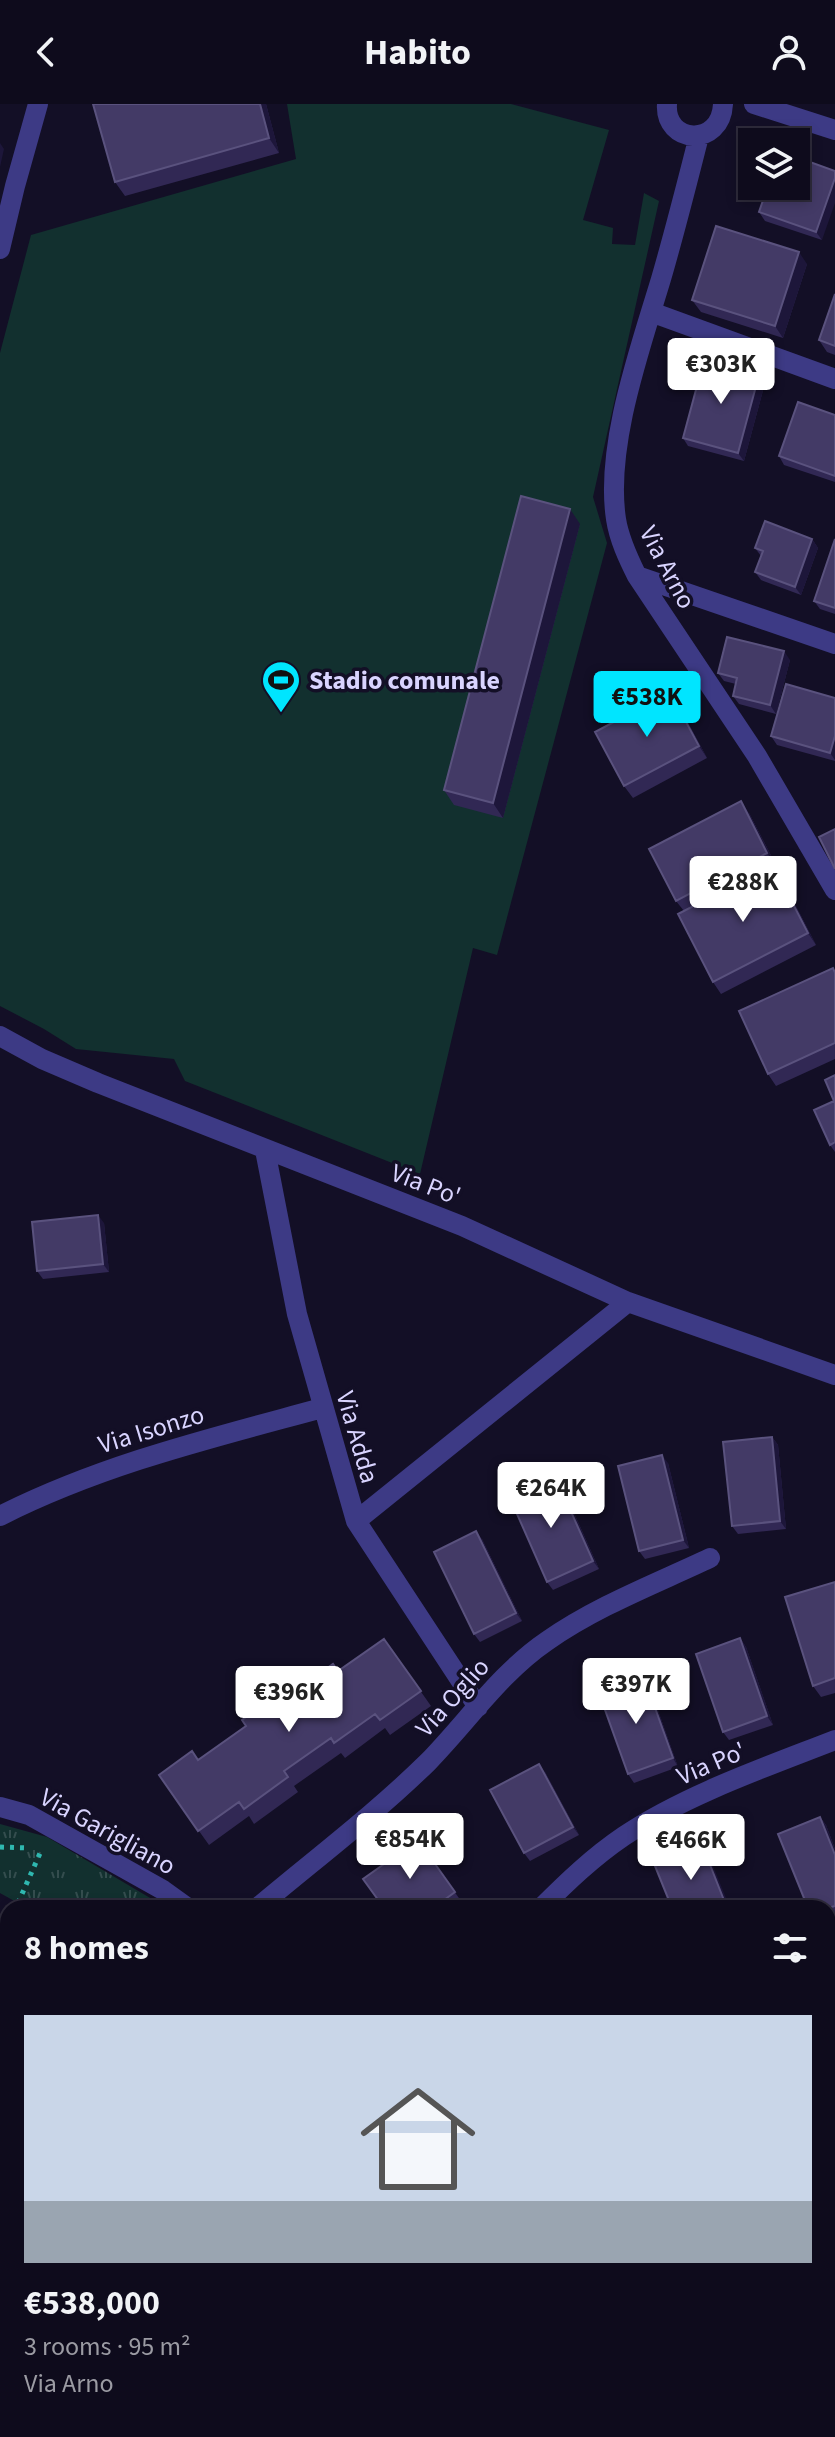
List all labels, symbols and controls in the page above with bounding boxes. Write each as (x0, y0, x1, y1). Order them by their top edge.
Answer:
text: Habito (364, 27, 471, 78)
icon: back (24, 30, 68, 74)
icon: person (767, 30, 811, 74)
map controls (738, 128, 810, 200)
button: layers (738, 128, 810, 200)
pin: €303K (665, 338, 777, 406)
text: €303K (686, 345, 756, 382)
street label: Via Arno (630, 519, 705, 615)
sports icon: Stadio comunale (260, 659, 302, 714)
place label: Stadio comunale (309, 662, 500, 699)
pin: €538K (591, 671, 703, 739)
text: €538K (612, 678, 682, 715)
pin: €288K (687, 856, 799, 924)
text: €288K (708, 863, 778, 900)
street label: Via Po' (386, 1154, 466, 1215)
street label: Via Adda (327, 1387, 388, 1488)
street label: Via Isonzo (94, 1396, 209, 1463)
pin: €264K (495, 1462, 607, 1530)
text: €264K (516, 1469, 586, 1506)
street label: Via Oglio (407, 1649, 498, 1745)
pin: €397K (580, 1658, 692, 1726)
text: €397K (601, 1665, 671, 1702)
pin: €396K (233, 1666, 345, 1734)
text: €396K (254, 1673, 324, 1710)
street label: Via Po' (671, 1732, 752, 1795)
street label: Via Garigliano (33, 1779, 182, 1884)
pin: €854K (354, 1813, 466, 1881)
pin: €466K (635, 1814, 747, 1882)
text: €854K (375, 1820, 445, 1857)
text: €466K (656, 1821, 726, 1858)
text: 8 homes (24, 1924, 149, 1973)
icon: filters (768, 1926, 812, 1970)
icon: home (346, 2067, 490, 2211)
text: €538,000 (24, 2279, 160, 2328)
text: 3 rooms · 95 m² (24, 2328, 191, 2365)
text: Via Arno (24, 2365, 114, 2402)

